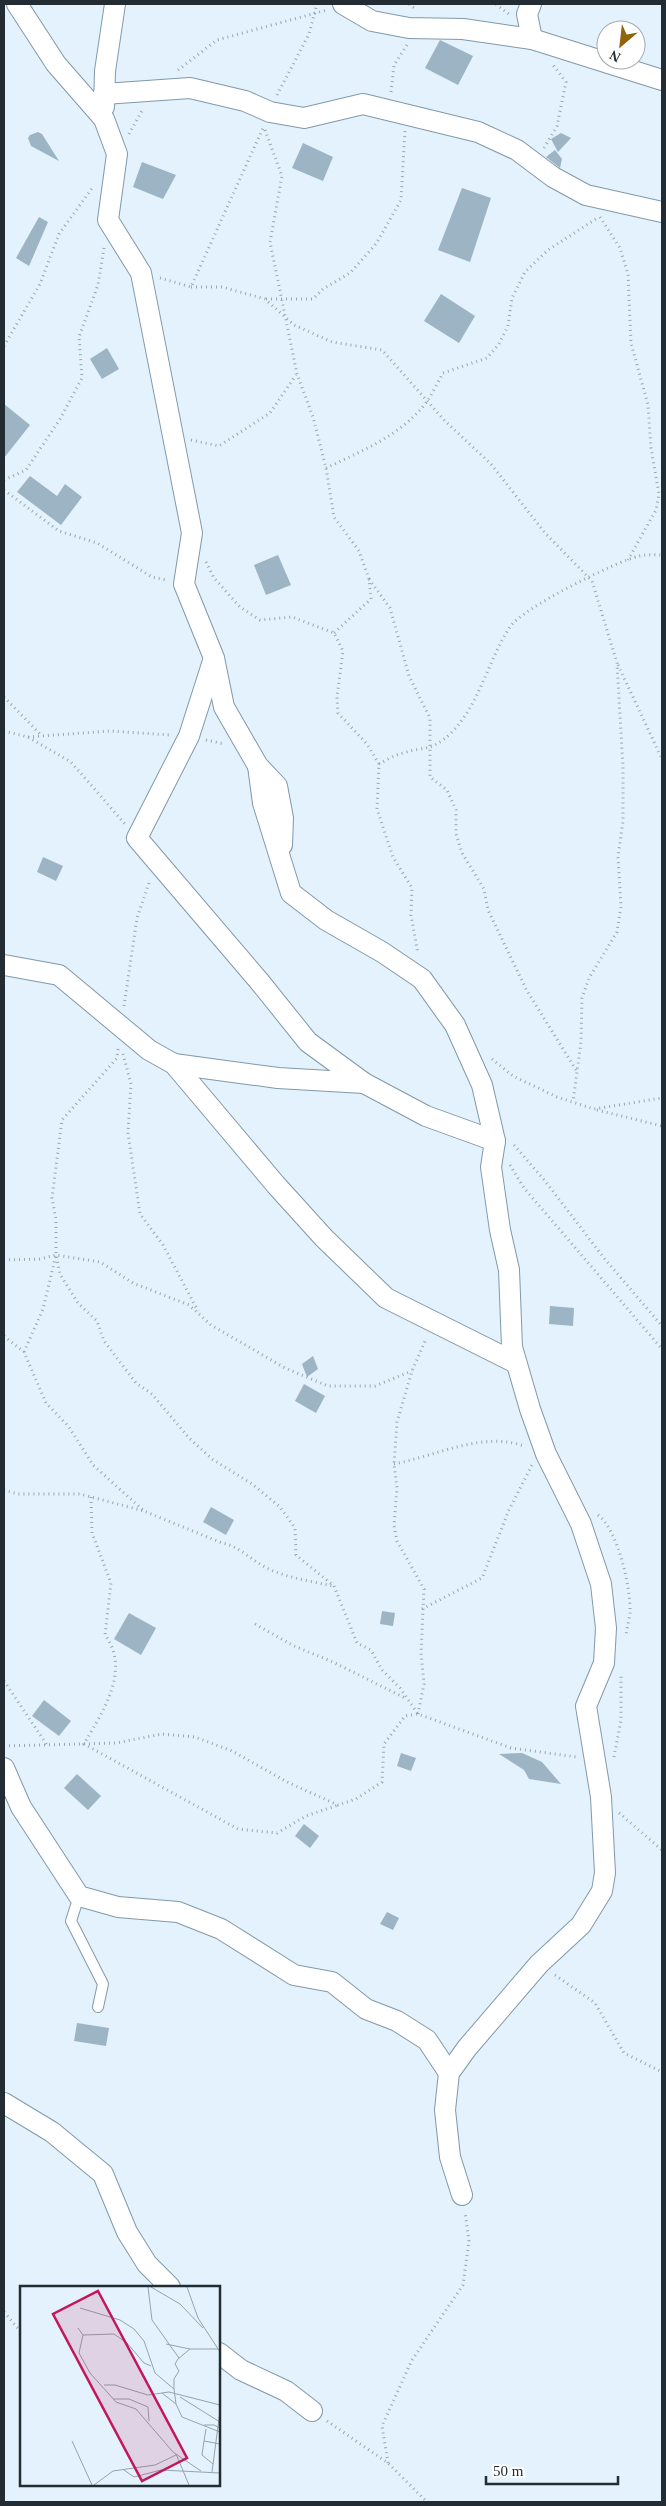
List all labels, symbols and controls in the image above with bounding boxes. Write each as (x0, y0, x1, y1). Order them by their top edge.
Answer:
north arrow (596, 20, 646, 70)
text: N (607, 47, 623, 65)
inset map (20, 2286, 220, 2486)
scale bar (486, 2454, 618, 2486)
text: 50 m (493, 2463, 524, 2479)

